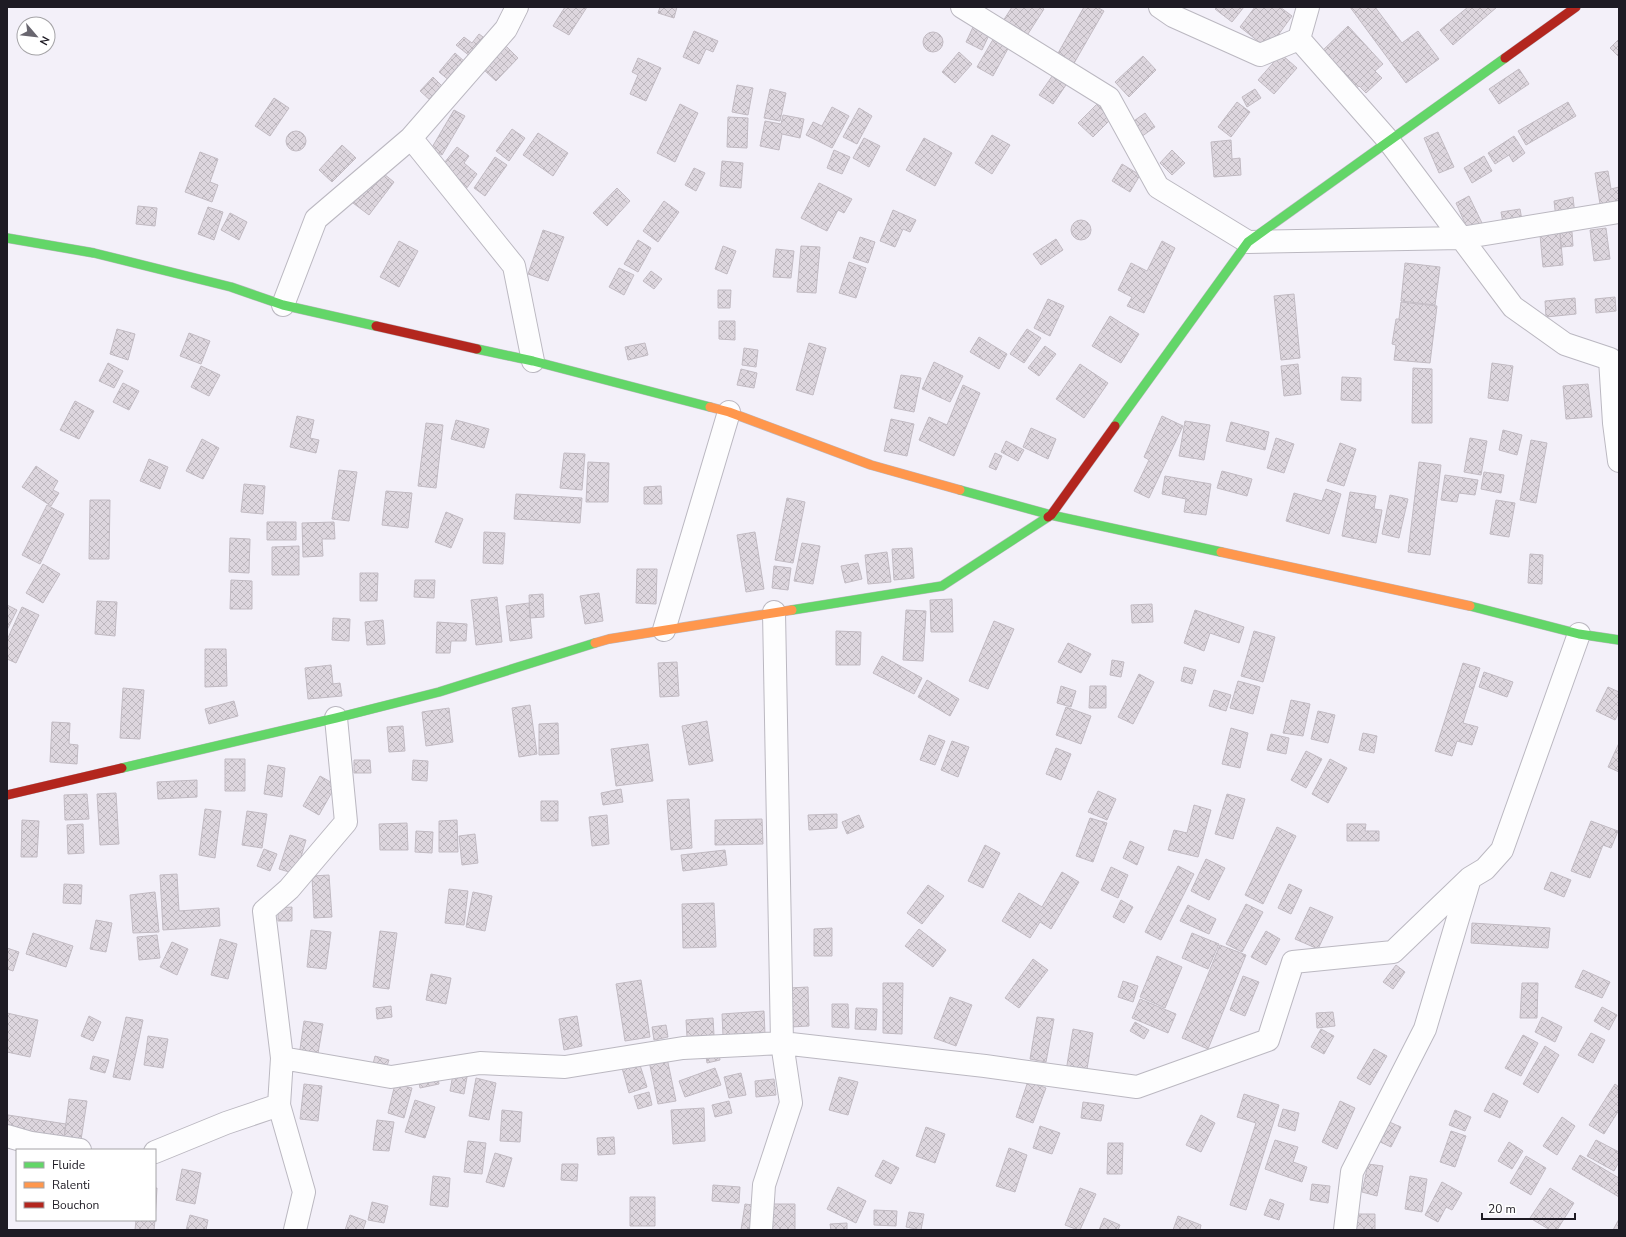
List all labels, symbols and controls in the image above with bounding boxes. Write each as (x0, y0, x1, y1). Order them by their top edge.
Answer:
north arrow (16, 16, 56, 56)
text: N (36, 33, 53, 48)
legend (16, 1149, 156, 1221)
text: Fluide (52, 1157, 85, 1173)
text: Ralenti (52, 1177, 90, 1193)
scale bar (1482, 1195, 1575, 1221)
text: Bouchon (52, 1197, 99, 1213)
text: 20 m (1488, 1201, 1516, 1217)

